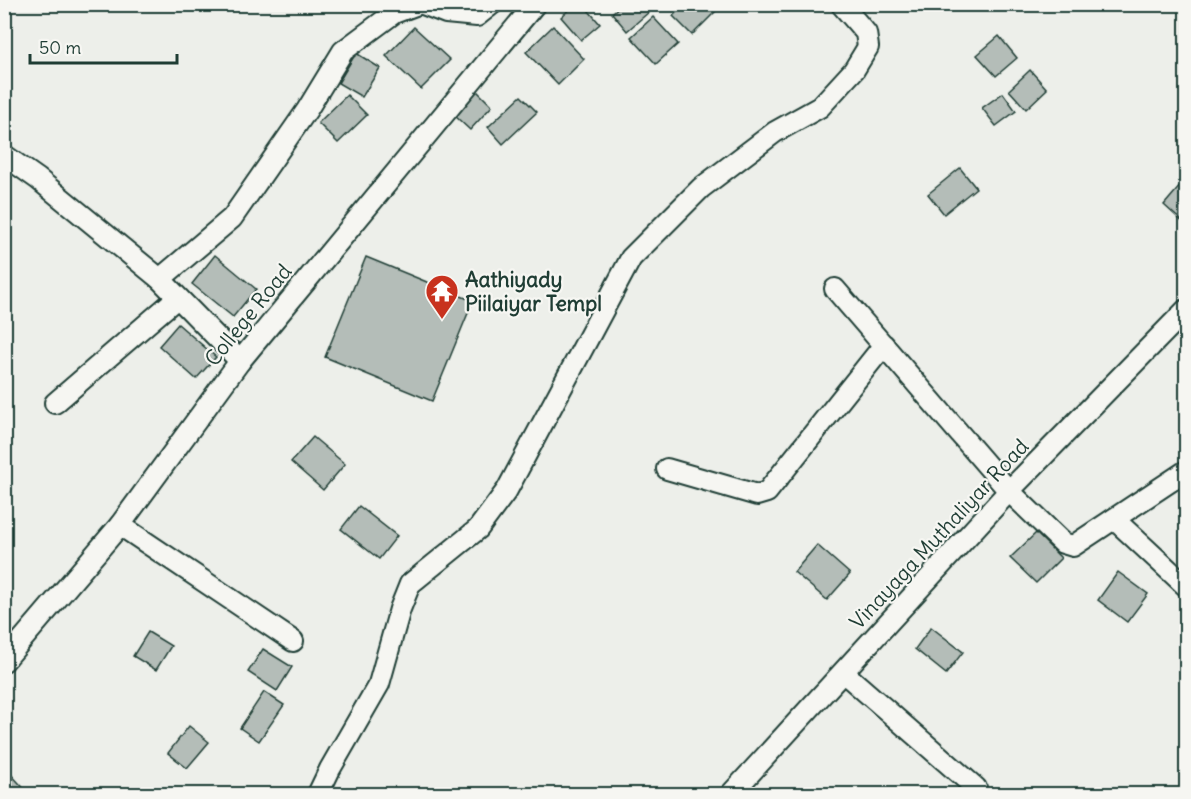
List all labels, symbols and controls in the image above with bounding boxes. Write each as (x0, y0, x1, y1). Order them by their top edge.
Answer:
scale bar (30, 27, 177, 65)
text: 50 m (39, 36, 81, 59)
street label: College Road (199, 259, 297, 371)
place label: Aathiyady Piilaiyar Templ (465, 266, 602, 317)
temple icon: Aathiyady Piilaiyar Templ (424, 273, 460, 320)
street label: Vinayaga Muthaliyar Road (844, 433, 1034, 635)

